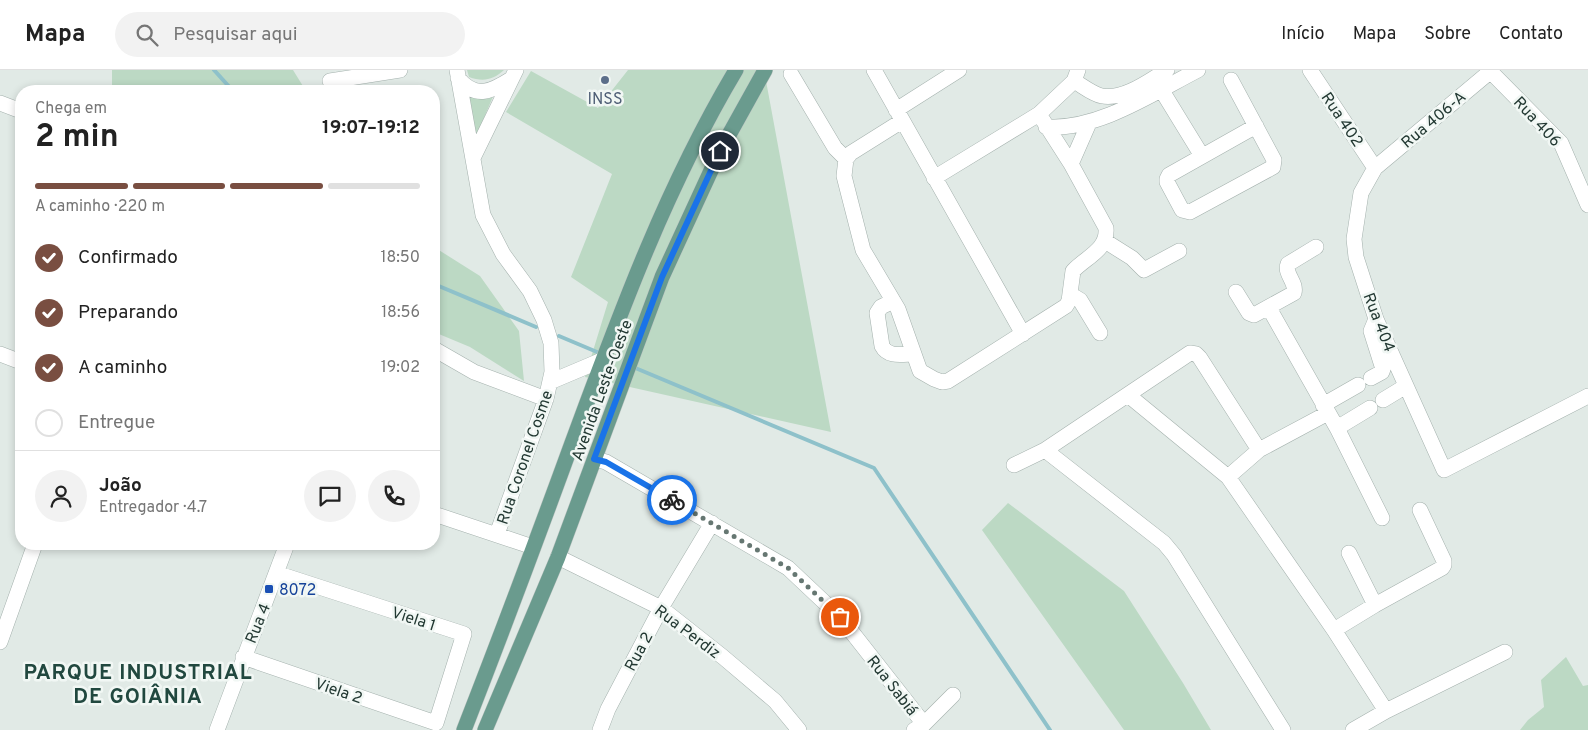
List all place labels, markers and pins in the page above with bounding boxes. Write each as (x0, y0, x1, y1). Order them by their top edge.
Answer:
marker: INSS (599, 74, 611, 86)
place label: INSS (588, 90, 622, 110)
pin (699, 130, 741, 172)
place label: 8072 (279, 581, 316, 601)
marker: 8072 (263, 583, 275, 595)
pin (819, 596, 861, 638)

